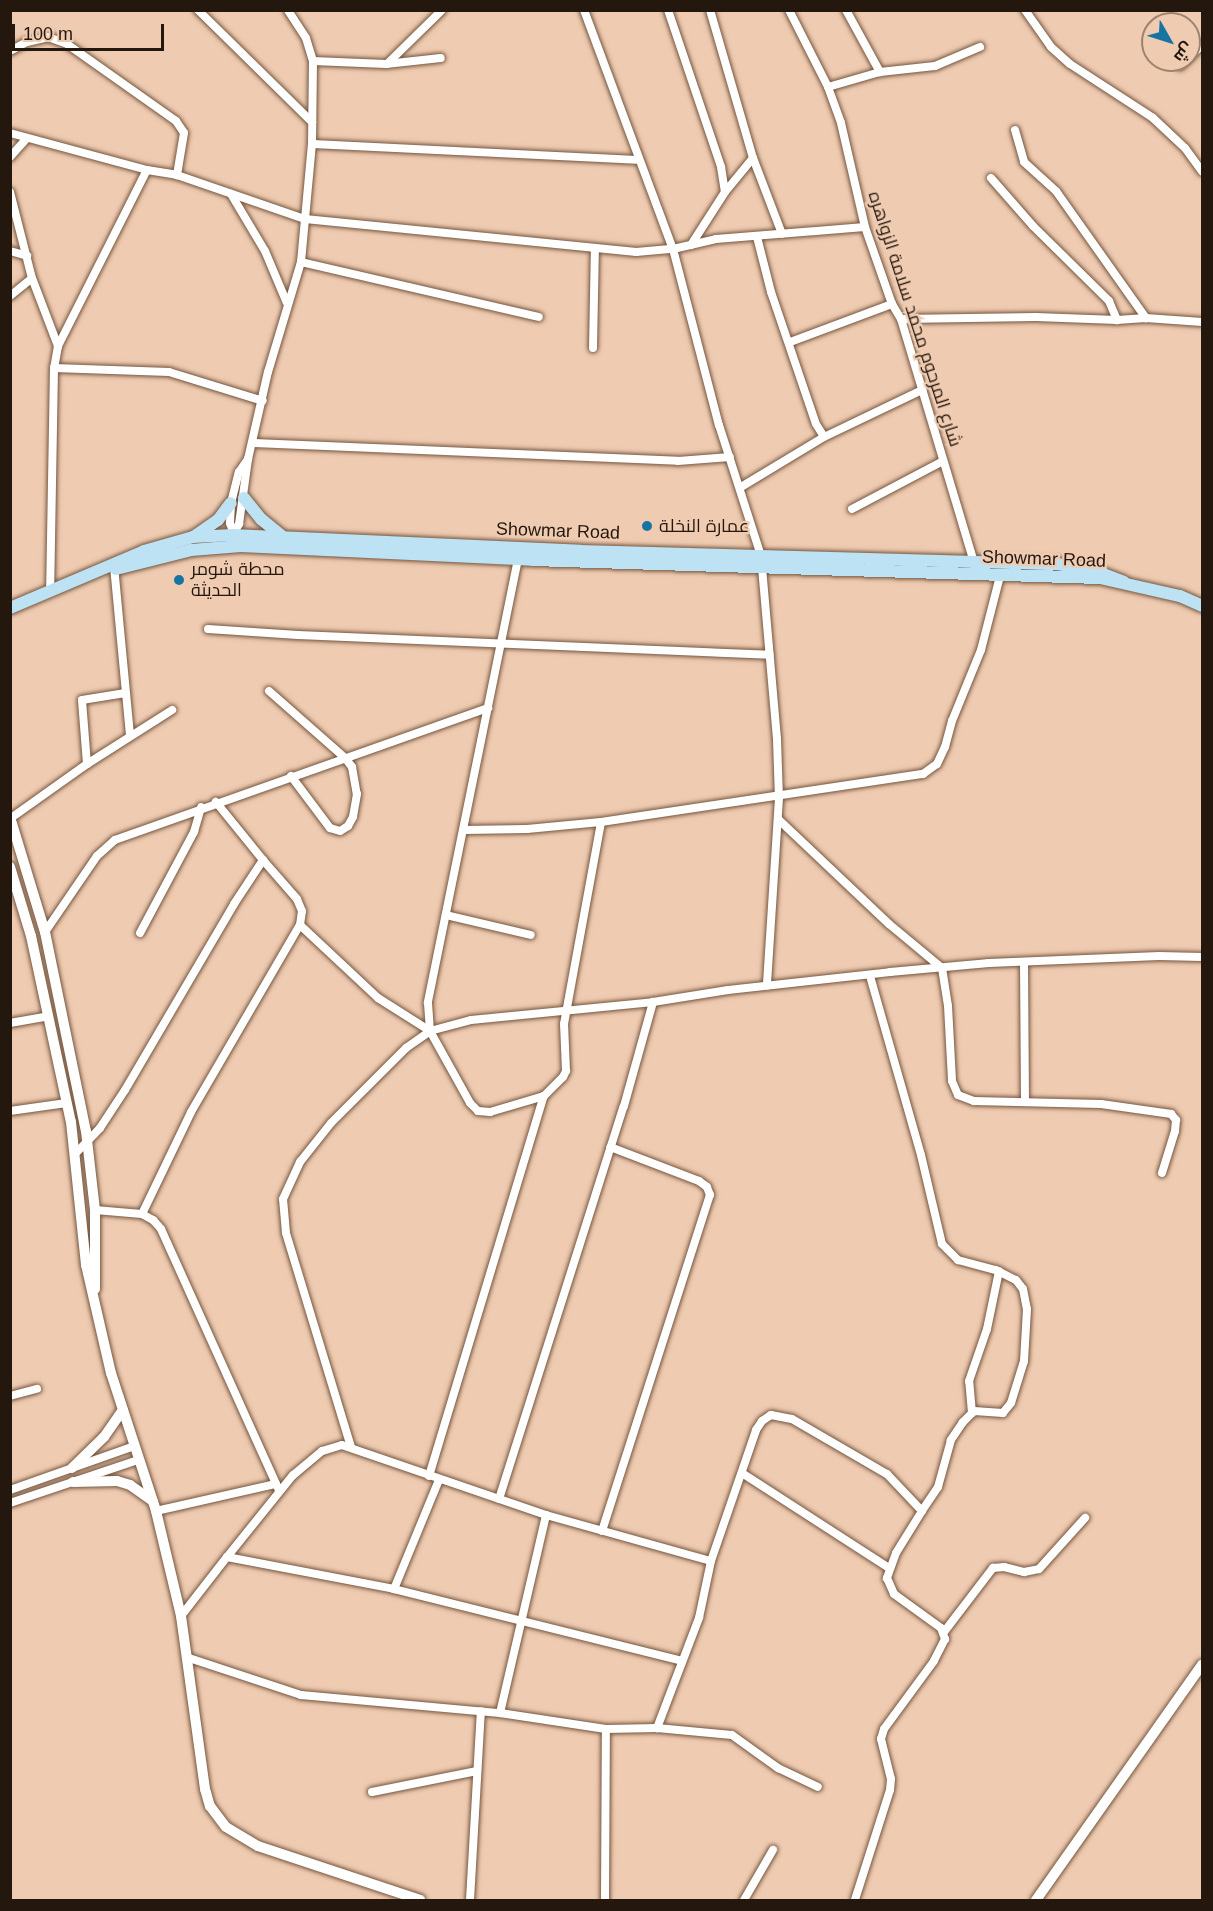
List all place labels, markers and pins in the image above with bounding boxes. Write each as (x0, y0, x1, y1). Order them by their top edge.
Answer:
place label: عمارة النخلة (659, 515, 749, 537)
marker: عمارة النخلة (640, 519, 654, 533)
place label: محطة شومر الحديثة (191, 559, 285, 602)
marker: محطة شومر الحديثة (172, 573, 186, 587)

